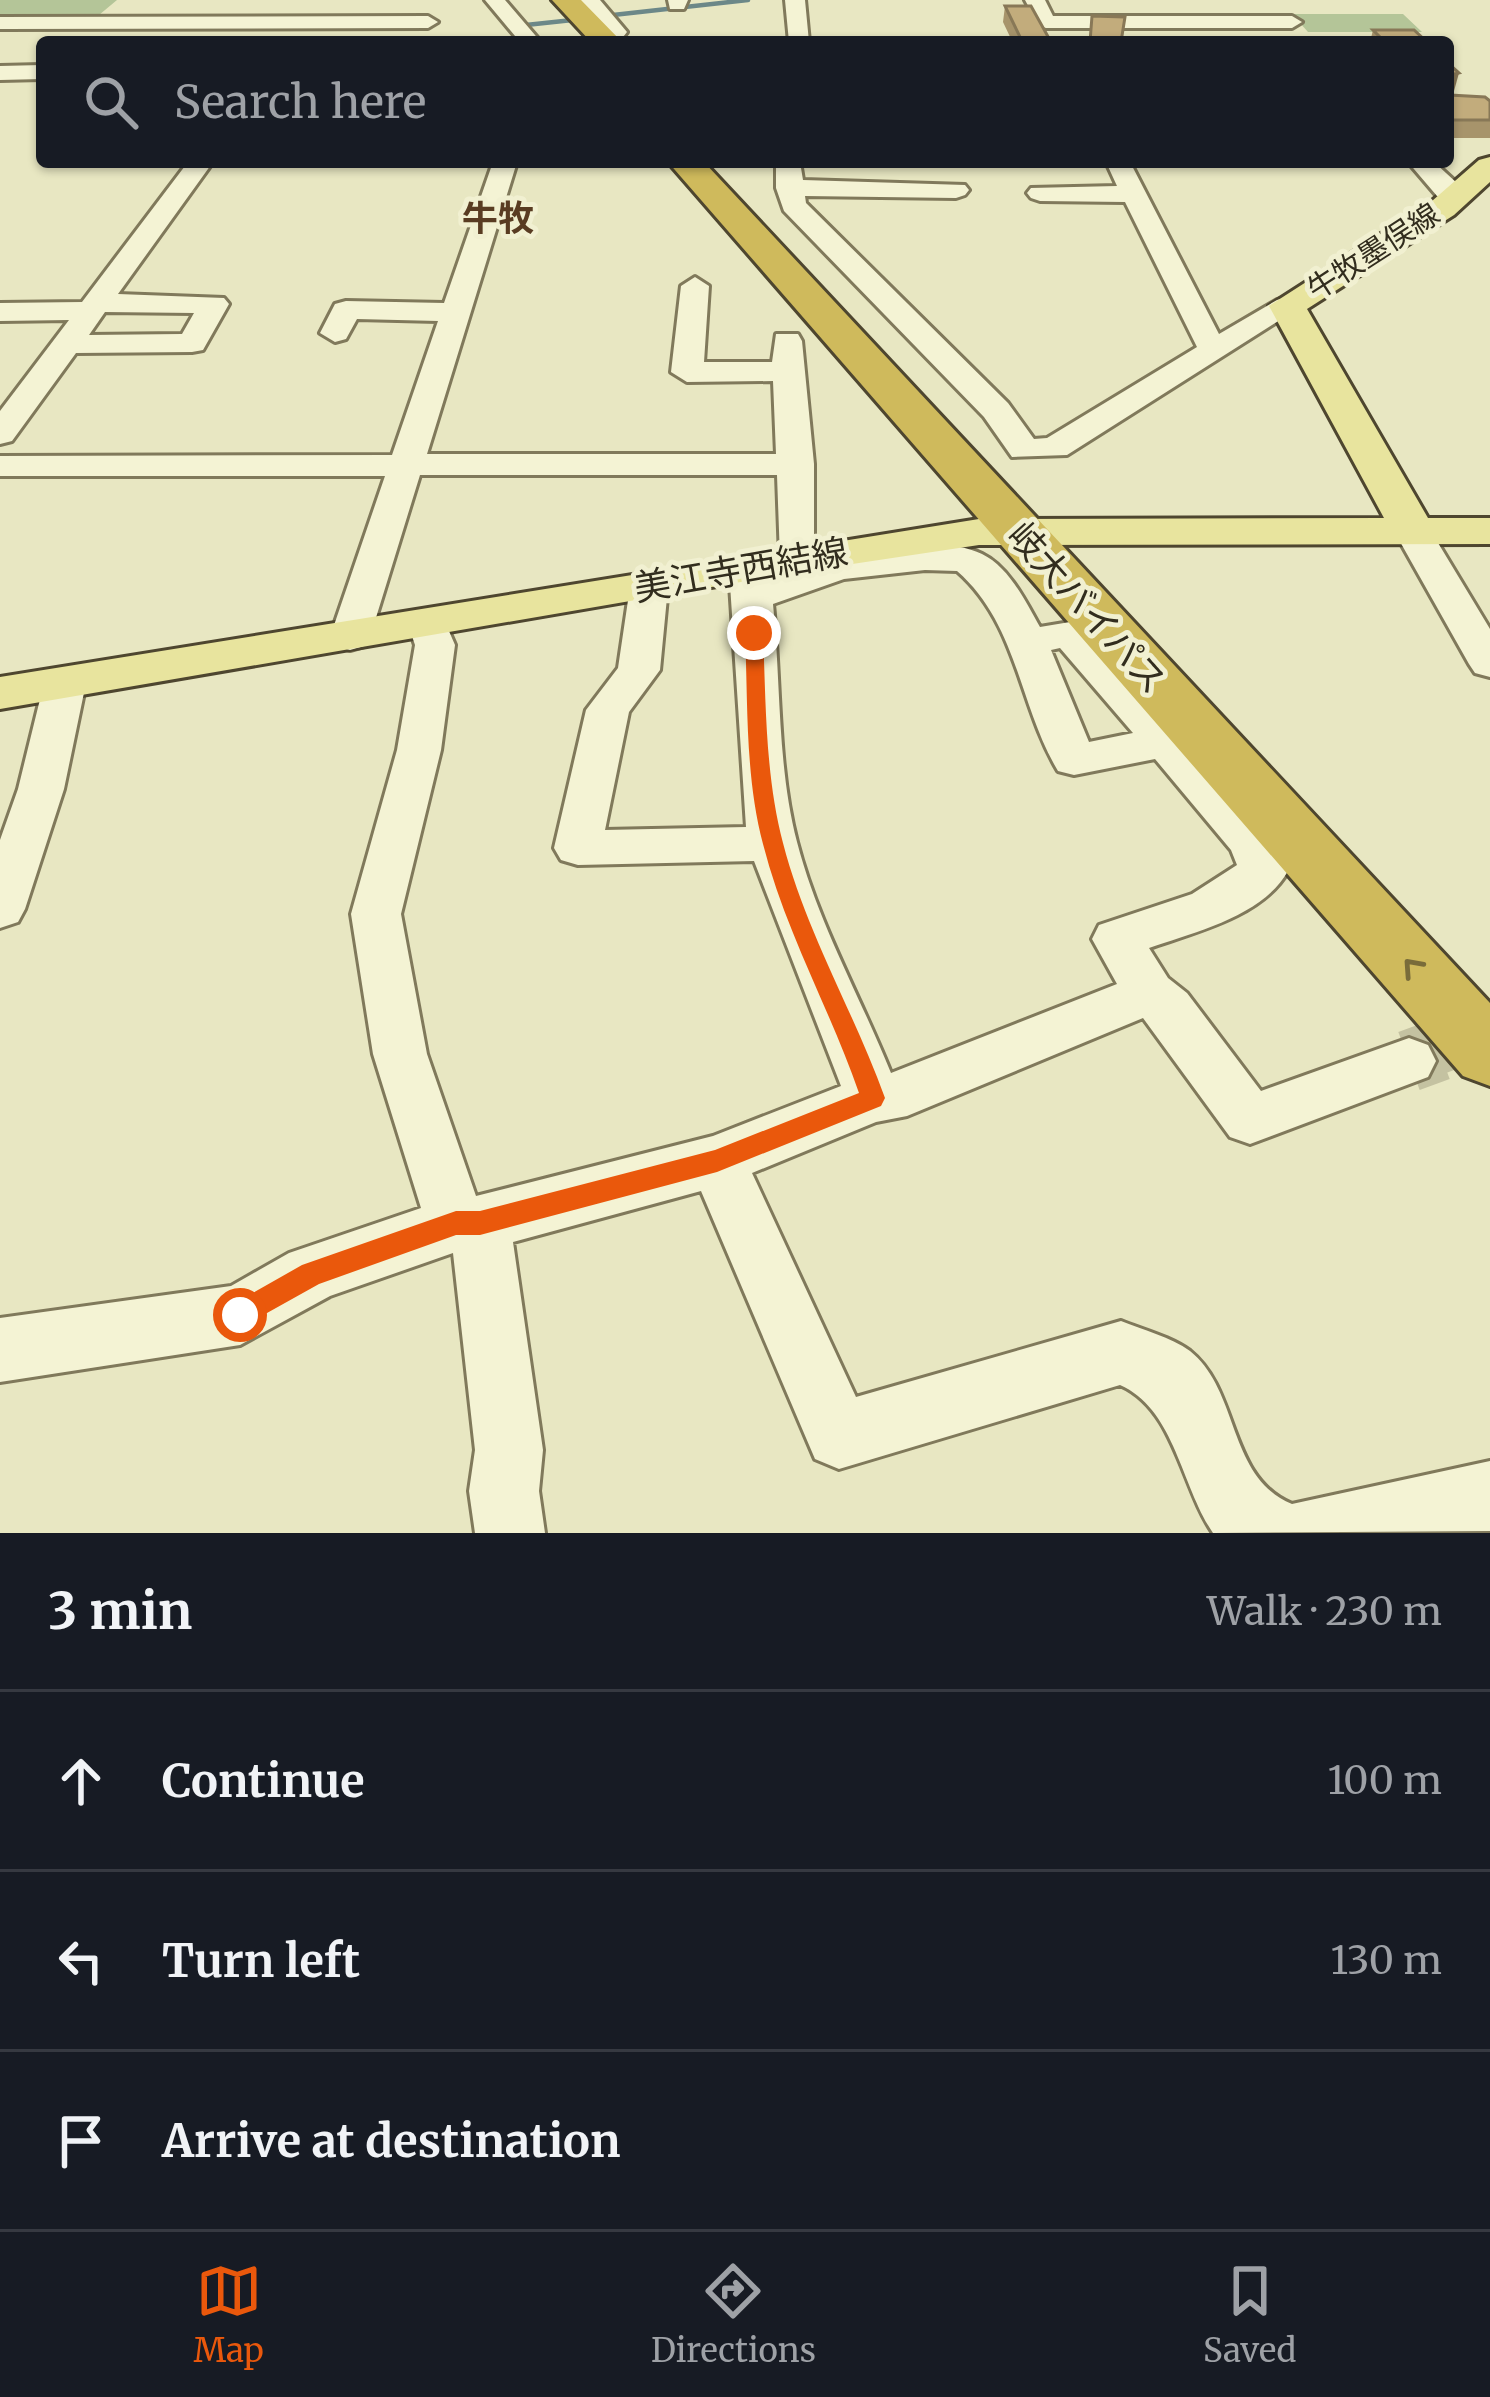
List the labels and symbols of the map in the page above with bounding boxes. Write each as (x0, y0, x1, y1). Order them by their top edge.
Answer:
street label: 牛牧墨俣線 (1300, 194, 1446, 308)
district label: 牛牧 (462, 196, 534, 241)
street label: 岐大バイパス (998, 513, 1176, 703)
street label: 美江寺西結線 (631, 529, 851, 611)
route end (727, 606, 781, 660)
one-way arrow (1404, 959, 1426, 981)
route start (213, 1288, 267, 1342)

